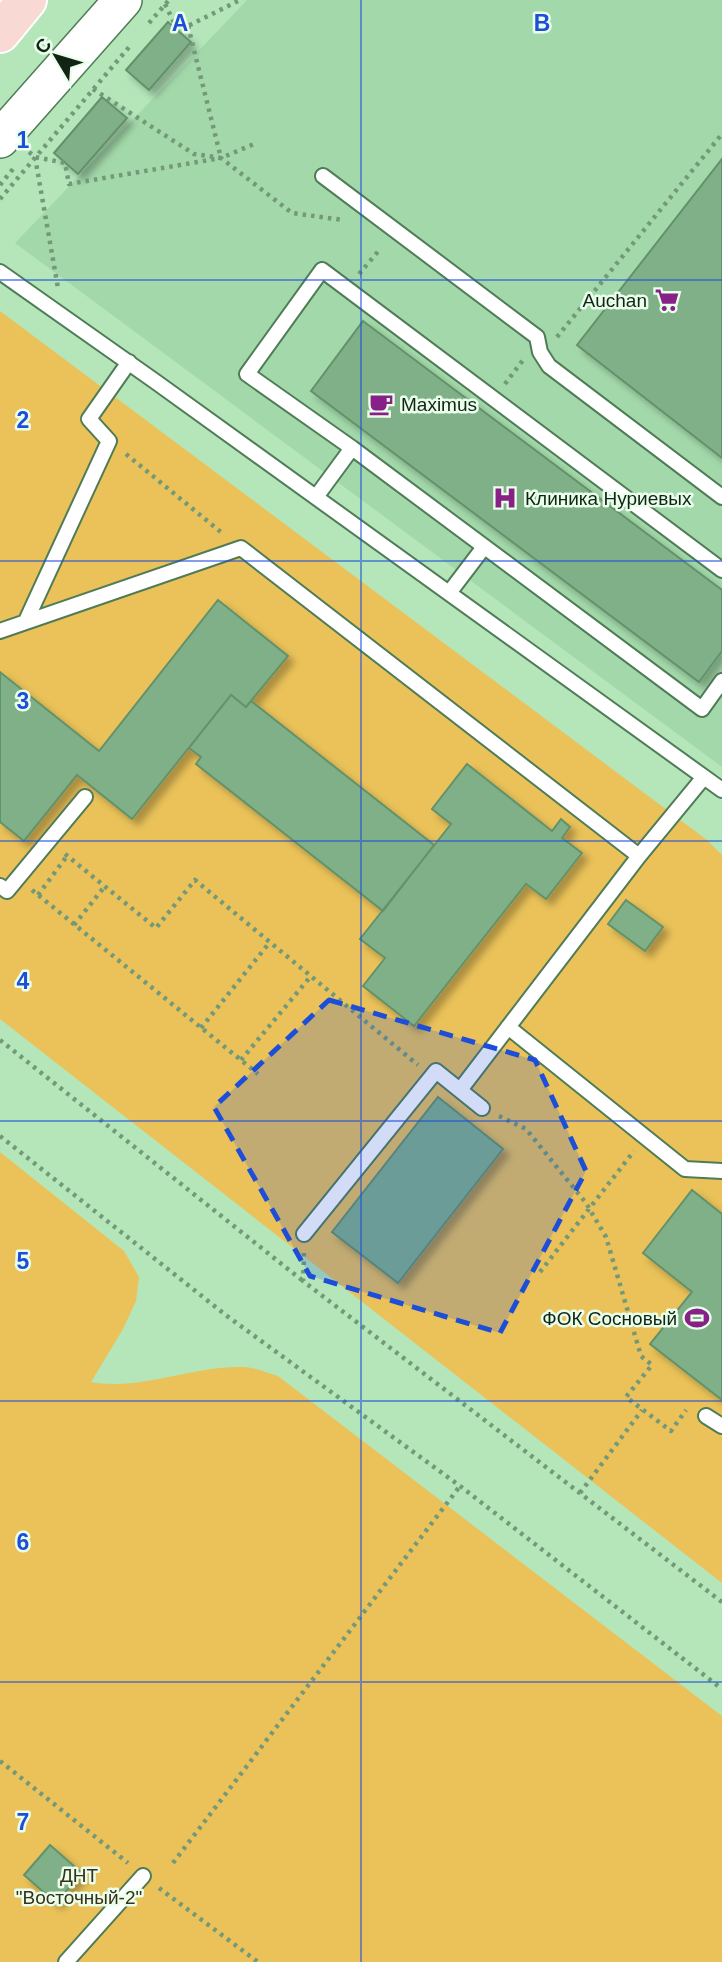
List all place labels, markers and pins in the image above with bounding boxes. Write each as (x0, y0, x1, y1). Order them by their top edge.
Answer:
supermarket icon: Auchan (653, 286, 681, 314)
place label: Auchan (583, 290, 647, 311)
cafe icon: Maximus (367, 390, 395, 418)
place label: Maximus (401, 394, 477, 415)
hospital icon: Клиника Нуриевых (491, 484, 519, 512)
place label: Клиника Нуриевых (525, 488, 692, 509)
sports icon: ФОК Сосновый (683, 1304, 711, 1332)
place label: ФОК Сосновый (542, 1308, 677, 1329)

